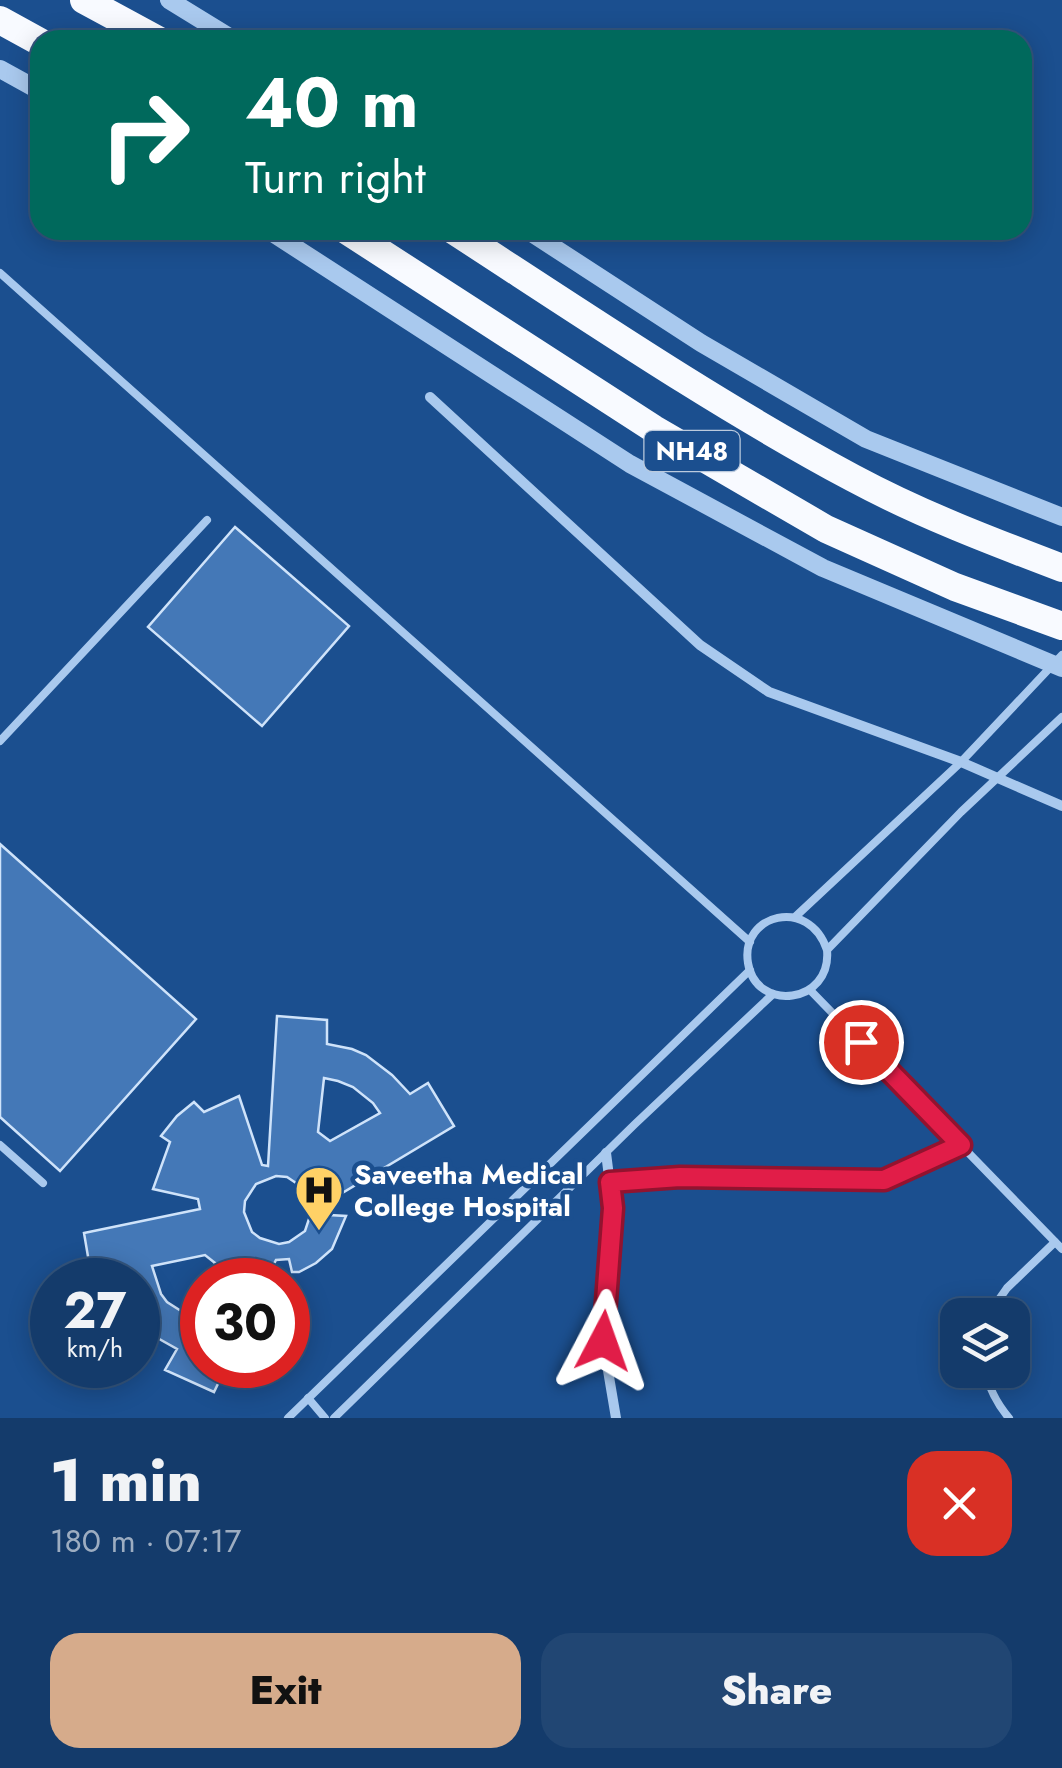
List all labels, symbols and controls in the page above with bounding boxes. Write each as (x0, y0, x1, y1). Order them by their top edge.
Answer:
text: 40 m (245, 52, 419, 153)
icon: right (80, 70, 210, 200)
text: Turn right (245, 145, 426, 210)
road number: NH48 (644, 431, 740, 471)
pin (819, 1000, 904, 1085)
icon: arrive (834, 1015, 889, 1070)
place label: Saveetha Medical College Hospital (354, 1154, 584, 1227)
hospital icon: Saveetha Medical College Hospital (293, 1164, 345, 1232)
speed limit sign: 30 (180, 1258, 310, 1388)
text: 27 (64, 1274, 126, 1347)
position arrow (551, 1289, 655, 1393)
map controls (940, 1298, 1030, 1388)
button: layers (940, 1298, 1030, 1388)
text: km/h (67, 1330, 123, 1366)
text: 1 min (50, 1437, 202, 1524)
button: close (907, 1451, 1012, 1556)
text: 180 m · 07:17 (50, 1518, 241, 1564)
button: Exit (50, 1633, 521, 1748)
button: Share (541, 1633, 1012, 1748)

